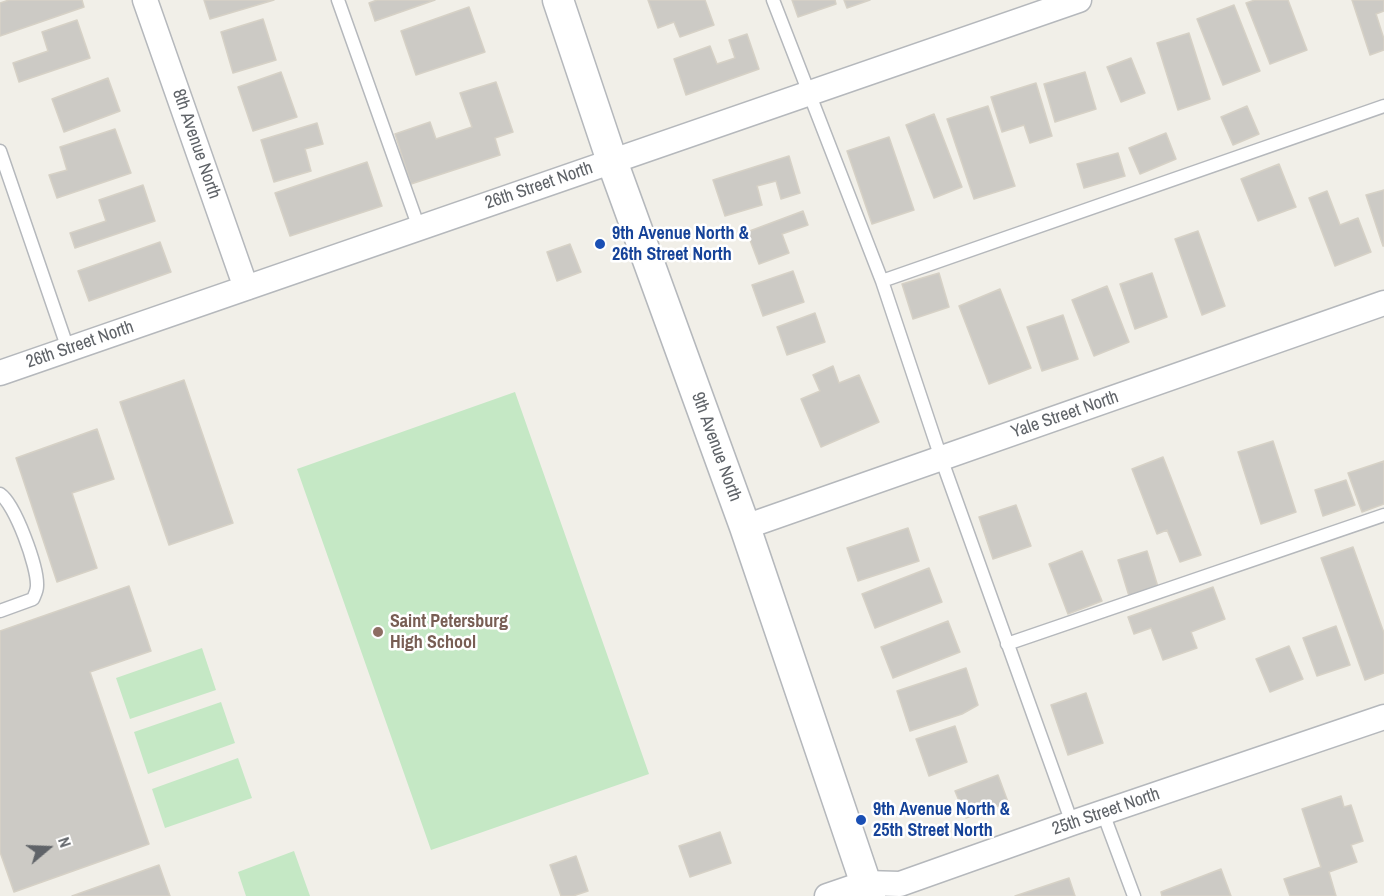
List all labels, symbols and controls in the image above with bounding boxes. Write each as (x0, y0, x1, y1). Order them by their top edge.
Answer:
street label: 8th Avenue North (167, 86, 225, 202)
street label: 26th Street North (482, 157, 596, 215)
place label: 9th Avenue North & 26th Street North (612, 223, 749, 266)
marker: 9th Avenue North & 26th Street North (593, 237, 607, 251)
street label: 26th Street North (23, 316, 137, 374)
street label: Yale Street North (1008, 387, 1122, 443)
street label: 9th Avenue North (686, 389, 746, 505)
place label: Saint Petersburg High School (390, 611, 508, 654)
marker: Saint Petersburg High School (371, 625, 385, 639)
street label: 25th Street North (1049, 783, 1163, 841)
place label: 9th Avenue North & 25th Street North (873, 799, 1010, 842)
marker: 9th Avenue North & 25th Street North (854, 813, 868, 827)
north arrow (18, 818, 78, 878)
text: N (53, 834, 77, 850)

